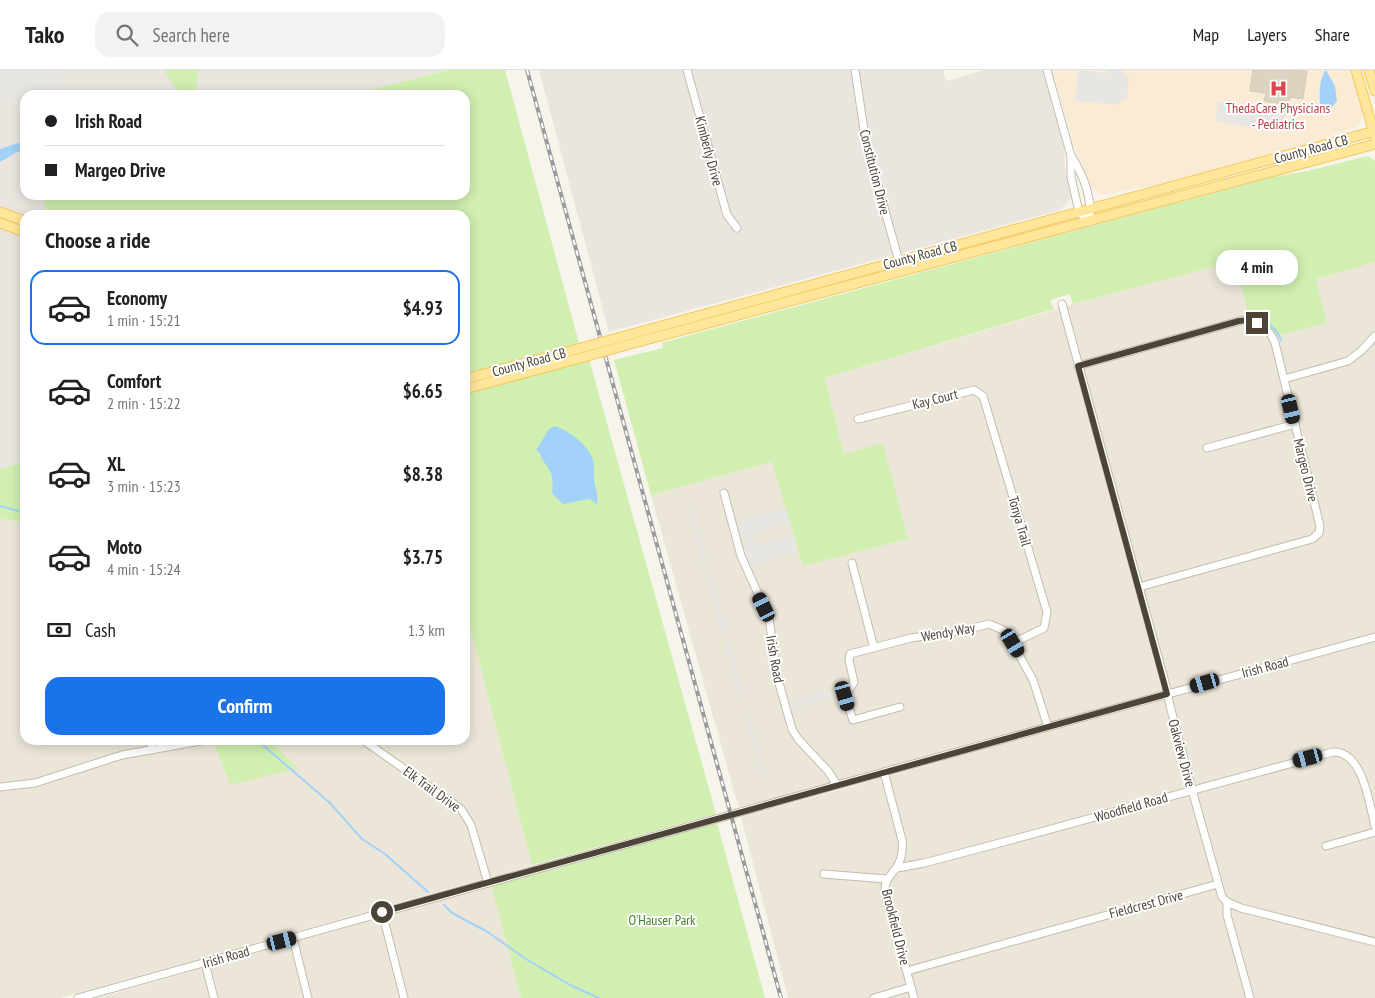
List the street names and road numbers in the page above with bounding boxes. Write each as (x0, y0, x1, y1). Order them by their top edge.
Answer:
street label: Kimberly Drive (691, 114, 727, 188)
street label: Constitution Drive (856, 127, 894, 217)
street label: County Road CB (1272, 131, 1350, 167)
street label: County Road CB (881, 237, 959, 273)
street label: County Road CB (490, 344, 568, 380)
street label: Kay Court (910, 385, 960, 413)
street label: Margeo Drive (1289, 437, 1323, 504)
street label: Tonya Trail (1004, 494, 1036, 549)
street label: Wendy Way (920, 618, 977, 646)
street label: Irish Road (762, 634, 788, 684)
street label: Irish Road (1240, 652, 1290, 682)
street label: Oakview Drive (1164, 717, 1200, 789)
street label: Elk Trail Drive (400, 762, 464, 816)
street label: Woodfield Road (1092, 788, 1170, 826)
street label: Fieldcrest Drive (1107, 885, 1185, 922)
street label: Brookfield Drive (878, 887, 914, 967)
street label: Irish Road (201, 942, 251, 972)

